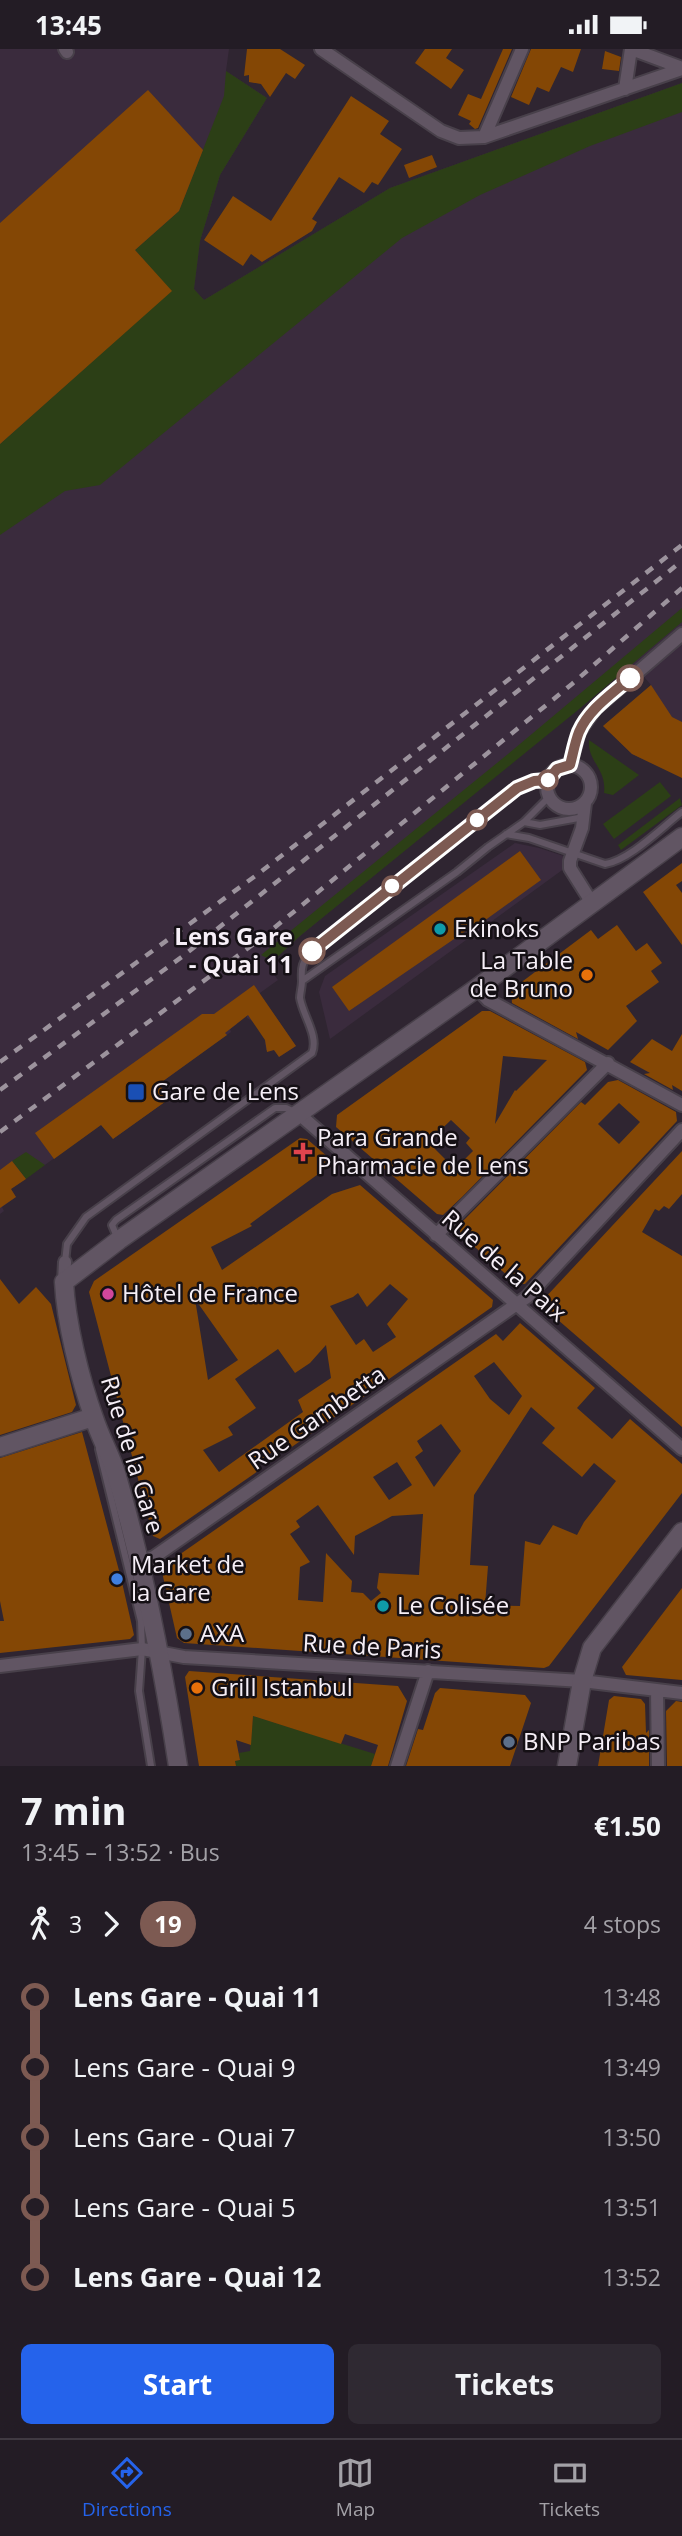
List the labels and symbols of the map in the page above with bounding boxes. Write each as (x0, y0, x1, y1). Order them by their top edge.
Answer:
unlabelled marker (617, 665, 643, 691)
unlabelled marker (538, 770, 558, 790)
unlabelled marker (467, 810, 487, 830)
unlabelled marker (382, 876, 402, 896)
place label: Ekinoks (454, 911, 539, 944)
place label: Lens Gare - Quai 11 (174, 919, 293, 980)
marker: Ekinoks (432, 921, 448, 937)
marker: Lens Gare - Quai 11 (299, 938, 325, 964)
place label: La Table de Bruno (469, 943, 573, 1004)
marker: La Table de Bruno (579, 967, 595, 983)
place label: Gare de Lens (152, 1074, 299, 1107)
marker: Gare de Lens (126, 1082, 146, 1102)
place label: Para Grande Pharmacie de Lens (317, 1120, 529, 1181)
marker: Para Grande Pharmacie de Lens (295, 1144, 311, 1160)
street label: Rue de la Paix (435, 1201, 575, 1329)
place label: Hôtel de France (122, 1276, 298, 1309)
marker: Hôtel de France (100, 1286, 116, 1302)
street label: Rue Gambetta (241, 1357, 391, 1476)
street label: Rue de la Gare (94, 1372, 173, 1537)
place label: Market de la Gare (131, 1547, 245, 1608)
marker: Market de la Gare (109, 1571, 125, 1587)
place label: Le Colisée (397, 1588, 509, 1621)
marker: Le Colisée (375, 1598, 391, 1614)
place label: AXA (200, 1616, 245, 1649)
street label: Rue de Paris (302, 1625, 442, 1666)
marker: AXA (178, 1626, 194, 1642)
place label: Grill Istanbul (211, 1670, 353, 1703)
marker: Grill Istanbul (189, 1680, 205, 1696)
place label: BNP Paribas (523, 1724, 660, 1757)
marker: BNP Paribas (501, 1734, 517, 1750)

